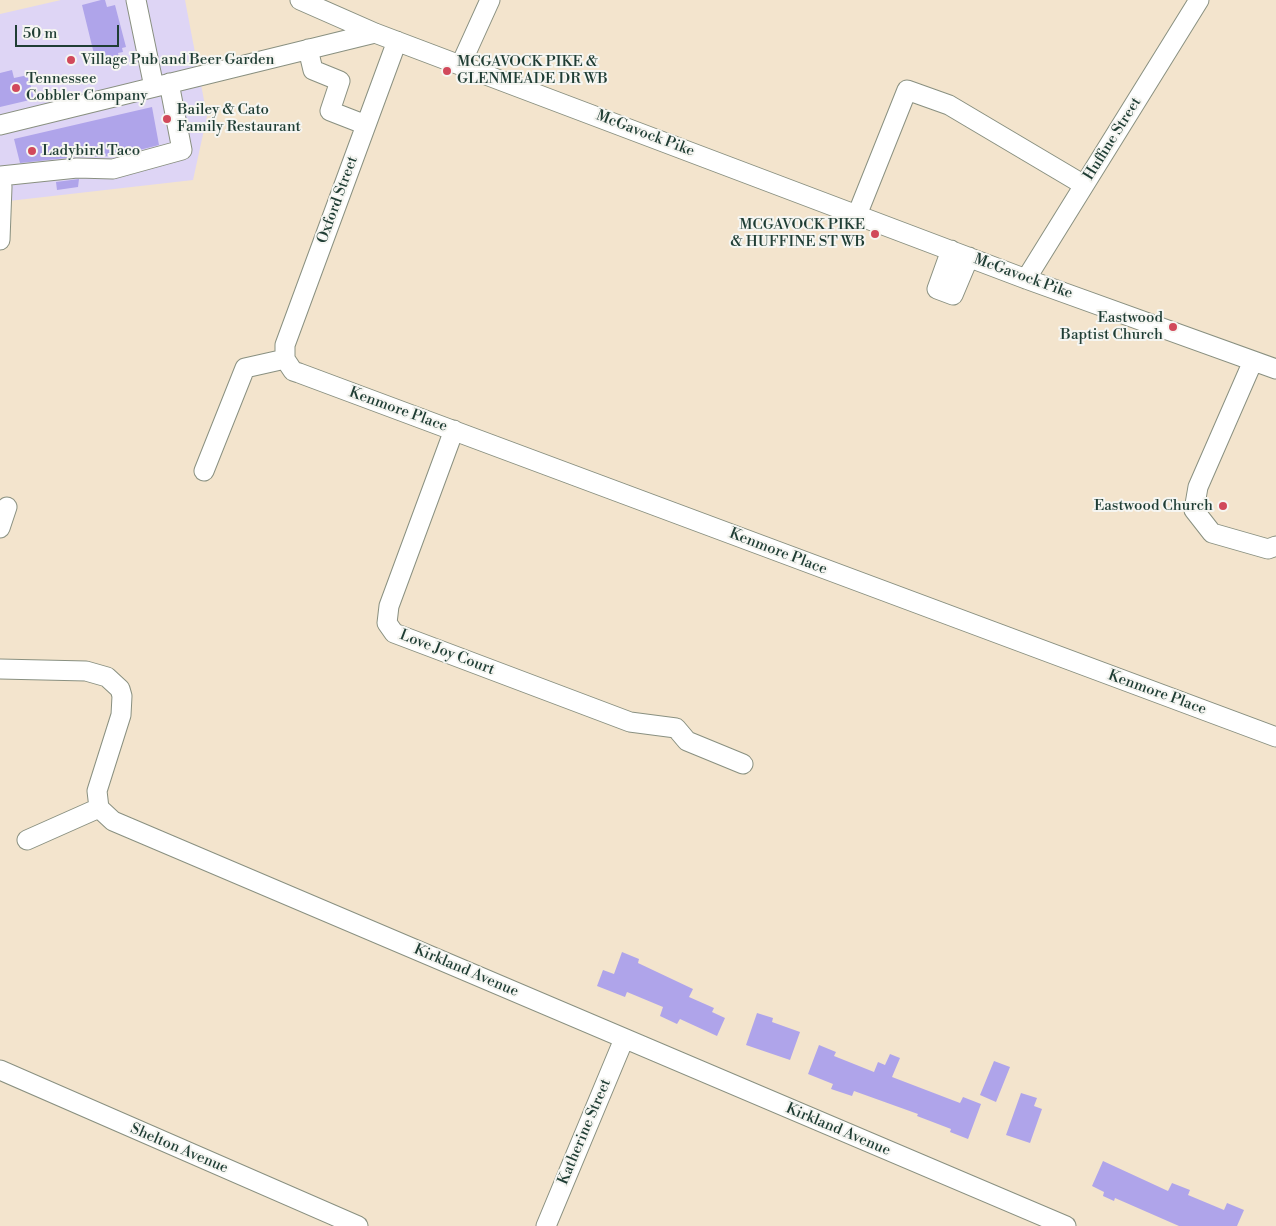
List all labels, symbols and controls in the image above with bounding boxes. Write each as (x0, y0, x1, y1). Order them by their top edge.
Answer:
scale bar (18, 15, 121, 47)
text: 50 m (23, 24, 57, 43)
place label: Village Pub and Beer Garden (81, 51, 275, 69)
place label: MCGAVOCK PIKE & GLENMEADE DR WB (457, 53, 608, 88)
marker: Village Pub and Beer Garden (65, 54, 77, 66)
marker: MCGAVOCK PIKE & GLENMEADE DR WB (441, 65, 453, 77)
place label: Tennessee Cobbler Company (26, 70, 148, 105)
marker: Tennessee Cobbler Company (10, 82, 22, 94)
street label: Huffine Street (1080, 94, 1146, 184)
place label: Bailey & Cato Family Restaurant (177, 101, 301, 136)
street label: McGavock Pike (593, 107, 697, 161)
marker: Bailey & Cato Family Restaurant (161, 113, 173, 125)
place label: Ladybird Taco (42, 142, 140, 160)
marker: Ladybird Taco (26, 145, 38, 157)
street label: Oxford Street (314, 154, 362, 246)
place label: MCGAVOCK PIKE & HUFFINE ST WB (731, 216, 865, 251)
marker: MCGAVOCK PIKE & HUFFINE ST WB (869, 228, 881, 240)
street label: McGavock Pike (971, 251, 1075, 303)
place label: Eastwood Baptist Church (1060, 309, 1163, 344)
marker: Eastwood Baptist Church (1167, 321, 1179, 333)
street label: Kenmore Place (346, 384, 450, 436)
place label: Eastwood Church (1094, 497, 1213, 515)
marker: Eastwood Church (1217, 500, 1229, 512)
street label: Kenmore Place (726, 525, 830, 579)
street label: Love Joy Court (397, 627, 497, 679)
street label: Kenmore Place (1105, 667, 1209, 719)
street label: Kirkland Avenue (411, 941, 521, 1001)
street label: Katherine Street (555, 1076, 615, 1188)
street label: Kirkland Avenue (783, 1100, 893, 1160)
street label: Shelton Avenue (127, 1120, 231, 1178)

